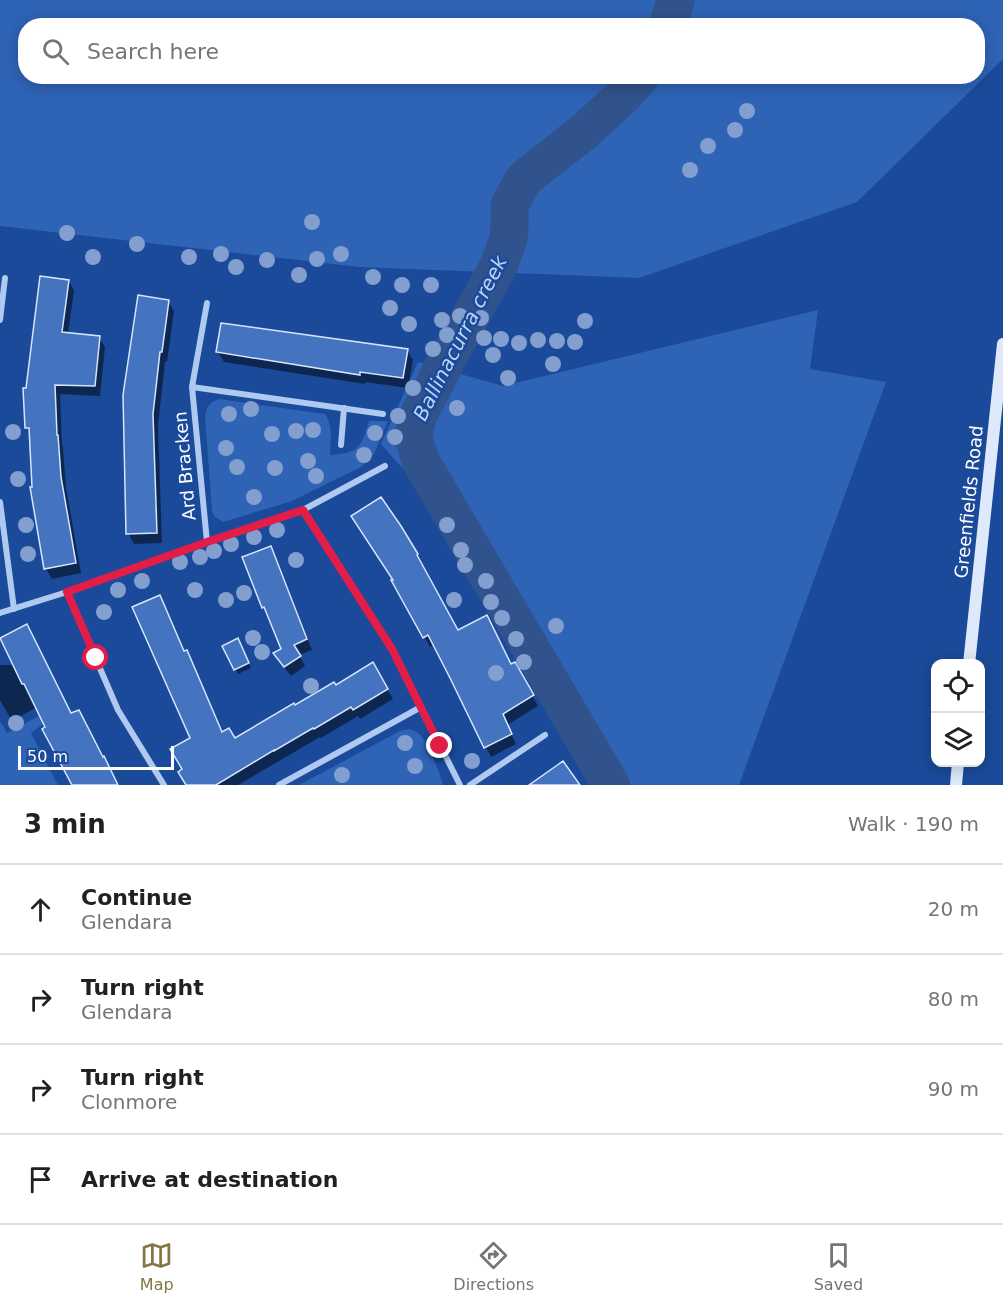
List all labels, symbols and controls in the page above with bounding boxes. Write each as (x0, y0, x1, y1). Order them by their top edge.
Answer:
search box (18, 18, 985, 84)
icon: search (39, 35, 72, 68)
text: Search here (87, 39, 219, 64)
water label: Ballinacurra creek (408, 250, 513, 424)
street label: Ard Bracken (169, 411, 200, 522)
street label: Greenfields Road (950, 424, 987, 579)
route start (82, 644, 108, 670)
map controls (931, 659, 985, 767)
button: locate (931, 659, 985, 713)
button: layers (931, 713, 985, 767)
route end (426, 732, 452, 758)
scale bar (18, 743, 174, 770)
text: 50 m (27, 747, 68, 766)
text: 3 min (24, 809, 106, 839)
text: Walk · 190 m (848, 812, 979, 836)
text: Continue (81, 885, 192, 910)
icon: ahead (24, 893, 57, 926)
text: 20 m (928, 897, 979, 921)
text: Glendara (81, 910, 172, 934)
text: Turn right (81, 975, 204, 1000)
icon: right (24, 983, 57, 1016)
text: 80 m (928, 987, 979, 1011)
text: Glendara (81, 1000, 172, 1024)
text: Turn right (81, 1065, 204, 1090)
icon: right (24, 1073, 57, 1106)
text: 90 m (928, 1077, 979, 1101)
text: Clonmore (81, 1090, 177, 1114)
icon: arrive (24, 1163, 57, 1196)
text: Arrive at destination (81, 1167, 338, 1192)
tab: Map (140, 1239, 174, 1294)
tab: Directions (453, 1239, 534, 1294)
tab: Saved (814, 1239, 863, 1294)

